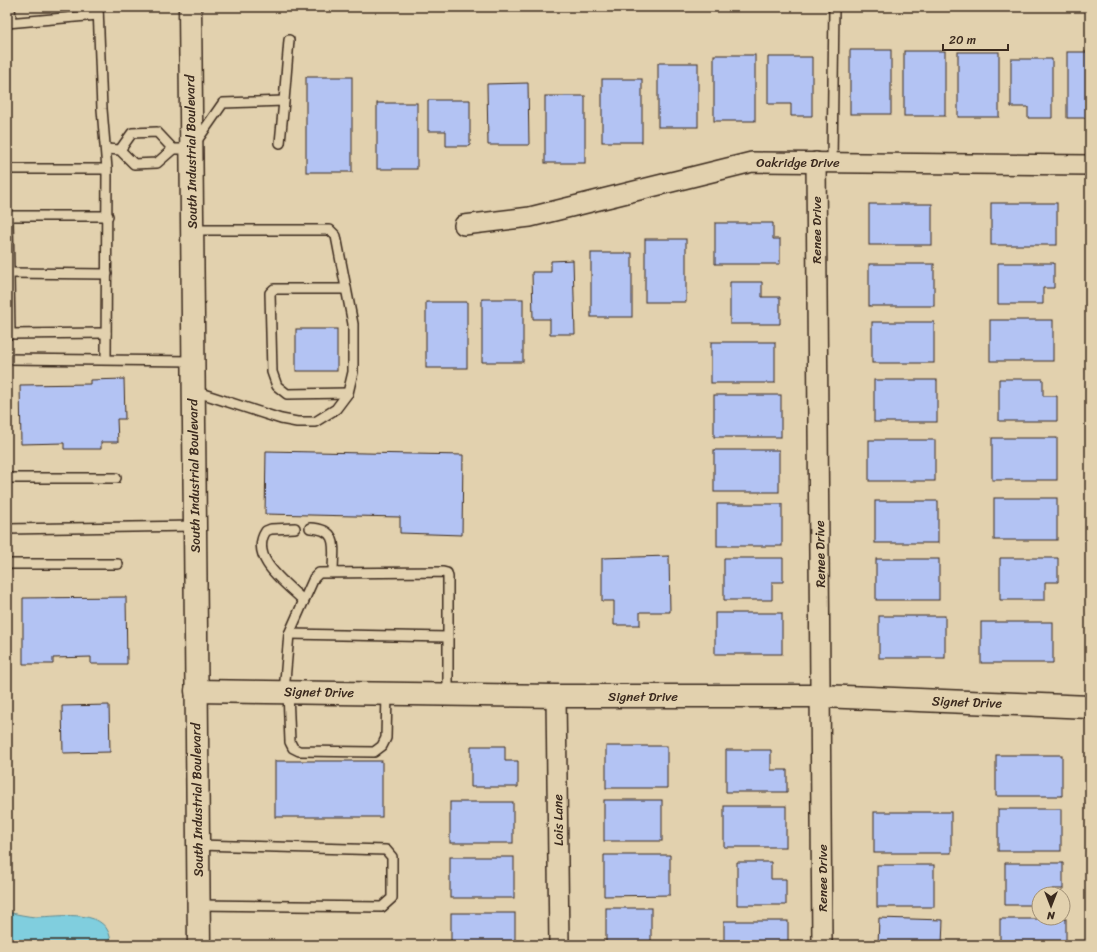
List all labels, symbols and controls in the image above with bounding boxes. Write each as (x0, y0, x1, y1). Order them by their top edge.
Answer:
scale bar (943, 26, 1008, 52)
text: 20 m (949, 29, 976, 51)
street label: South Industrial Boulevard (178, 74, 204, 229)
street label: Oakridge Drive (756, 151, 840, 174)
street label: Renee Drive (805, 196, 828, 264)
street label: South Industrial Boulevard (181, 398, 207, 553)
street label: Renee Drive (808, 520, 832, 588)
street label: Signet Drive (284, 680, 355, 704)
street label: Signet Drive (608, 685, 678, 708)
street label: Signet Drive (932, 689, 1003, 715)
street label: South Industrial Boulevard (184, 722, 210, 877)
street label: Lois Lane (546, 794, 570, 846)
street label: Renee Drive (811, 844, 834, 912)
north arrow (1031, 886, 1071, 926)
text: N (1047, 906, 1056, 925)

